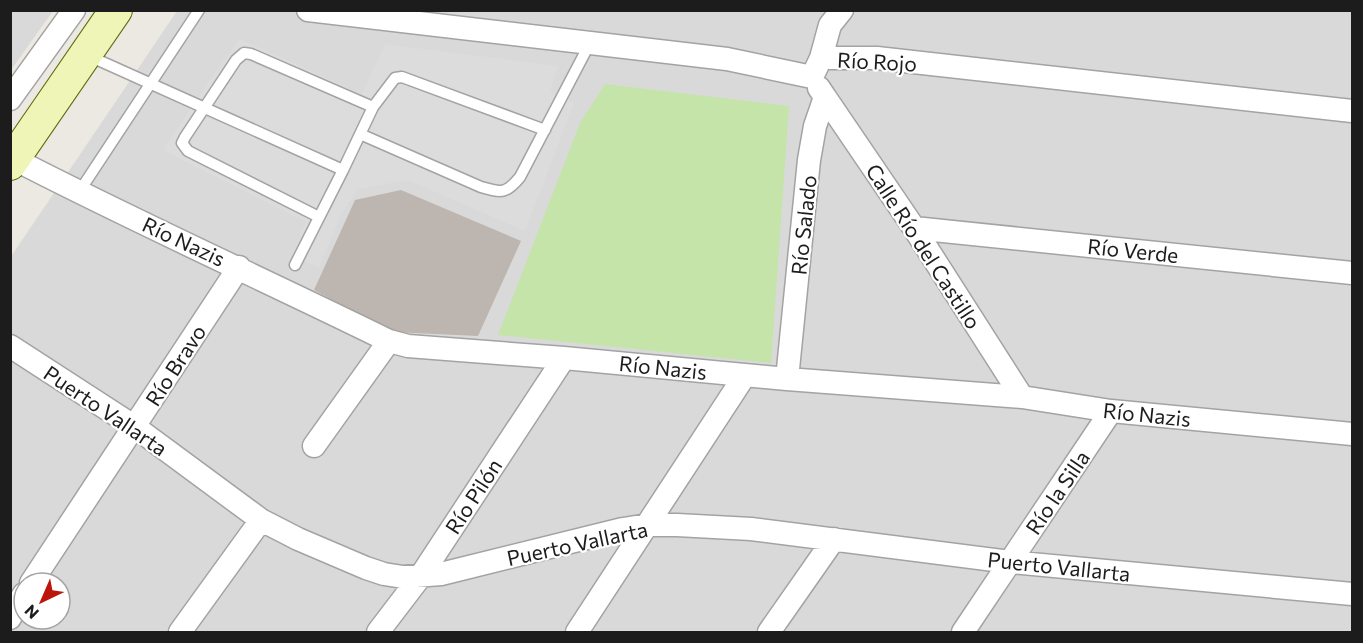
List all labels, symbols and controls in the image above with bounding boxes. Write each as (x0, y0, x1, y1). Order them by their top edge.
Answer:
street label: Río Rojo (836, 46, 918, 76)
street label: Calle Río del Castillo (861, 159, 987, 333)
street label: Río Salado (785, 174, 821, 276)
street label: Río Nazis (139, 211, 229, 271)
street label: Río Verde (1086, 233, 1180, 267)
street label: Río Bravo (140, 320, 210, 410)
street label: Río Nazis (618, 350, 708, 384)
street label: Puerto Vallarta (40, 360, 172, 460)
street label: Río Nazis (1102, 397, 1192, 431)
street label: Río la Silla (1020, 445, 1094, 539)
street label: Río Pilón (439, 454, 507, 538)
street label: Puerto Vallarta (504, 516, 650, 570)
street label: Puerto Vallarta (986, 546, 1132, 586)
north arrow (12, 571, 72, 631)
text: N (20, 601, 42, 623)

